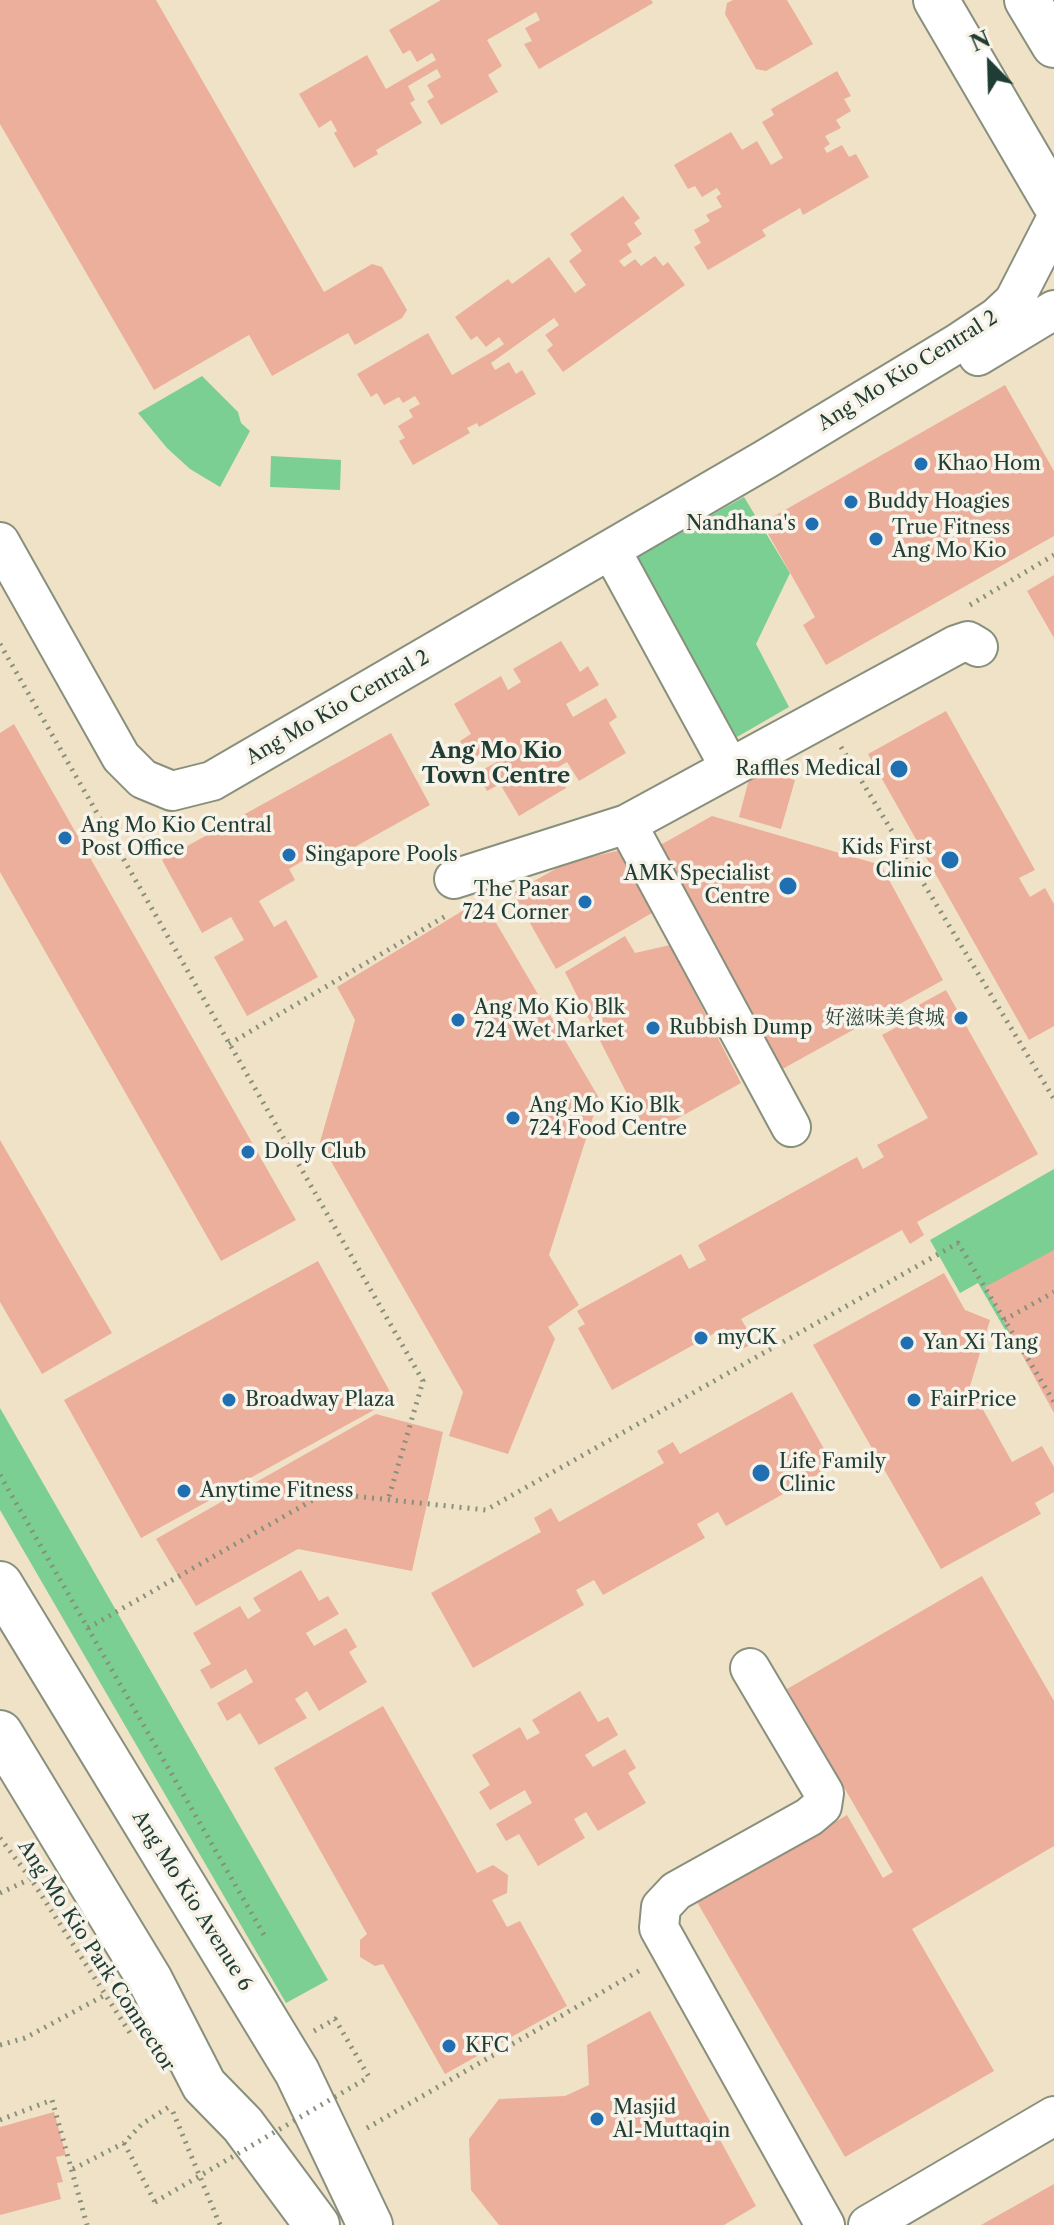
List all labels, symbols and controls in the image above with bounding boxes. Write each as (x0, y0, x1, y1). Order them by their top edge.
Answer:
north arrow (950, 24, 1030, 104)
text: N (966, 25, 995, 58)
street label: Ang Mo Kio Central 2 (814, 306, 1002, 436)
place label: Khao Hom (937, 452, 1041, 476)
marker: Khao Hom (912, 455, 930, 473)
place label: Buddy Hoagies (867, 490, 1010, 514)
marker: Buddy Hoagies (842, 493, 860, 511)
place label: Nandhana's (686, 512, 796, 536)
marker: Nandhana's (803, 515, 821, 533)
place label: True Fitness Ang Mo Kio (892, 516, 1010, 563)
marker: True Fitness Ang Mo Kio (867, 530, 885, 548)
street label: Ang Mo Kio Central 2 (242, 646, 434, 770)
district label: Ang Mo Kio Town Centre (422, 739, 570, 790)
place label: Raffles Medical (735, 757, 881, 781)
marker: Raffles Medical (888, 758, 910, 780)
place label: Ang Mo Kio Central Post Office (81, 814, 272, 861)
marker: Ang Mo Kio Central Post Office (56, 829, 74, 847)
place label: Kids First Clinic (841, 836, 932, 883)
place label: Singapore Pools (305, 843, 458, 867)
marker: Singapore Pools (280, 846, 298, 864)
marker: Kids First Clinic (939, 849, 961, 871)
place label: AMK Specialist Centre (624, 862, 770, 909)
marker: AMK Specialist Centre (777, 875, 799, 897)
place label: The Pasar 724 Corner (463, 878, 569, 925)
marker: The Pasar 724 Corner (576, 893, 594, 911)
place label: Ang Mo Kio Blk 724 Wet Market (474, 996, 625, 1043)
place label: 好滋味美食城 (825, 1006, 945, 1030)
marker: 好滋味美食城 (952, 1009, 970, 1027)
marker: Ang Mo Kio Blk 724 Wet Market (449, 1011, 467, 1029)
place label: Rubbish Dump (669, 1016, 812, 1040)
marker: Rubbish Dump (644, 1019, 662, 1037)
place label: Ang Mo Kio Blk 724 Food Centre (529, 1094, 687, 1141)
marker: Ang Mo Kio Blk 724 Food Centre (504, 1109, 522, 1127)
place label: Dolly Club (264, 1140, 366, 1164)
marker: Dolly Club (239, 1143, 257, 1161)
place label: myCK (717, 1326, 777, 1350)
marker: myCK (692, 1329, 710, 1347)
place label: Yan Xi Tang (923, 1331, 1037, 1355)
marker: Yan Xi Tang (898, 1334, 916, 1352)
place label: Broadway Plaza (245, 1388, 395, 1412)
place label: FairPrice (930, 1388, 1016, 1412)
marker: Broadway Plaza (220, 1391, 238, 1409)
marker: FairPrice (905, 1391, 923, 1409)
place label: Life Family Clinic (779, 1450, 886, 1497)
marker: Life Family Clinic (750, 1462, 772, 1484)
place label: Anytime Fitness (200, 1479, 354, 1503)
marker: Anytime Fitness (175, 1482, 193, 1500)
street label: Ang Mo Kio Avenue 6 (127, 1806, 257, 1996)
street label: Ang Mo Kio Park Connector (12, 1836, 180, 2076)
place label: KFC (465, 2034, 509, 2058)
marker: KFC (440, 2037, 458, 2055)
place label: Masjid Al-Muttaqin (613, 2096, 730, 2143)
marker: Masjid Al-Muttaqin (588, 2110, 606, 2128)

